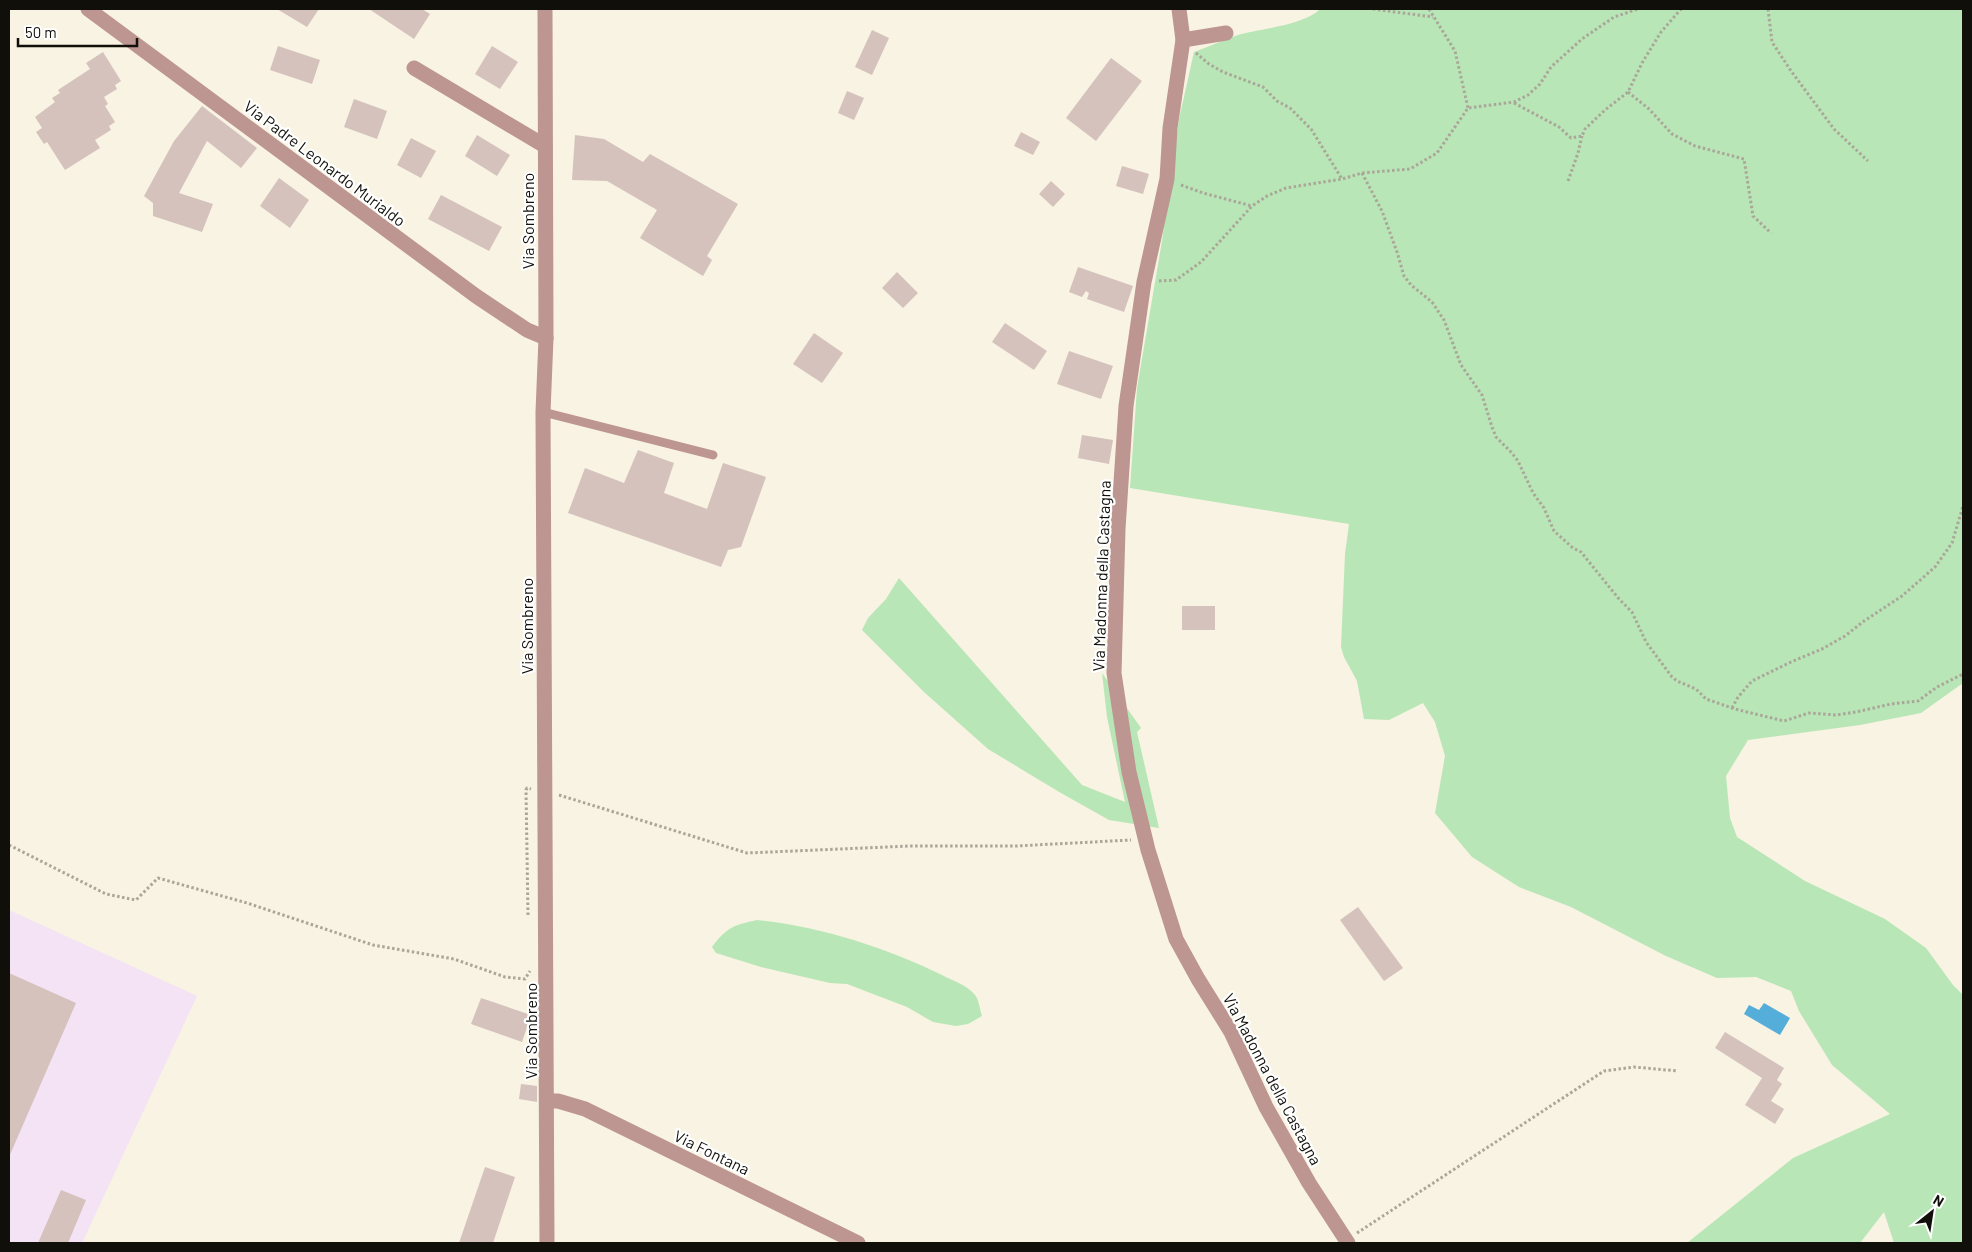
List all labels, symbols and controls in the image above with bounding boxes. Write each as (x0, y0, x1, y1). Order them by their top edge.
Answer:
scale bar (18, 15, 136, 47)
text: 50 m (25, 23, 57, 41)
street label: Via Padre Leonardo Murialdo (240, 96, 410, 230)
street label: Via Sombreno (518, 173, 537, 269)
street label: Via Madonna della Castagna (1088, 480, 1114, 672)
street label: Via Sombreno (517, 578, 536, 674)
street label: Via Sombreno (521, 983, 540, 1079)
street label: Via Madonna della Castagna (1220, 990, 1326, 1168)
street label: Via Fontana (671, 1126, 753, 1178)
north arrow (1907, 1187, 1957, 1237)
text: N (1930, 1191, 1947, 1210)

